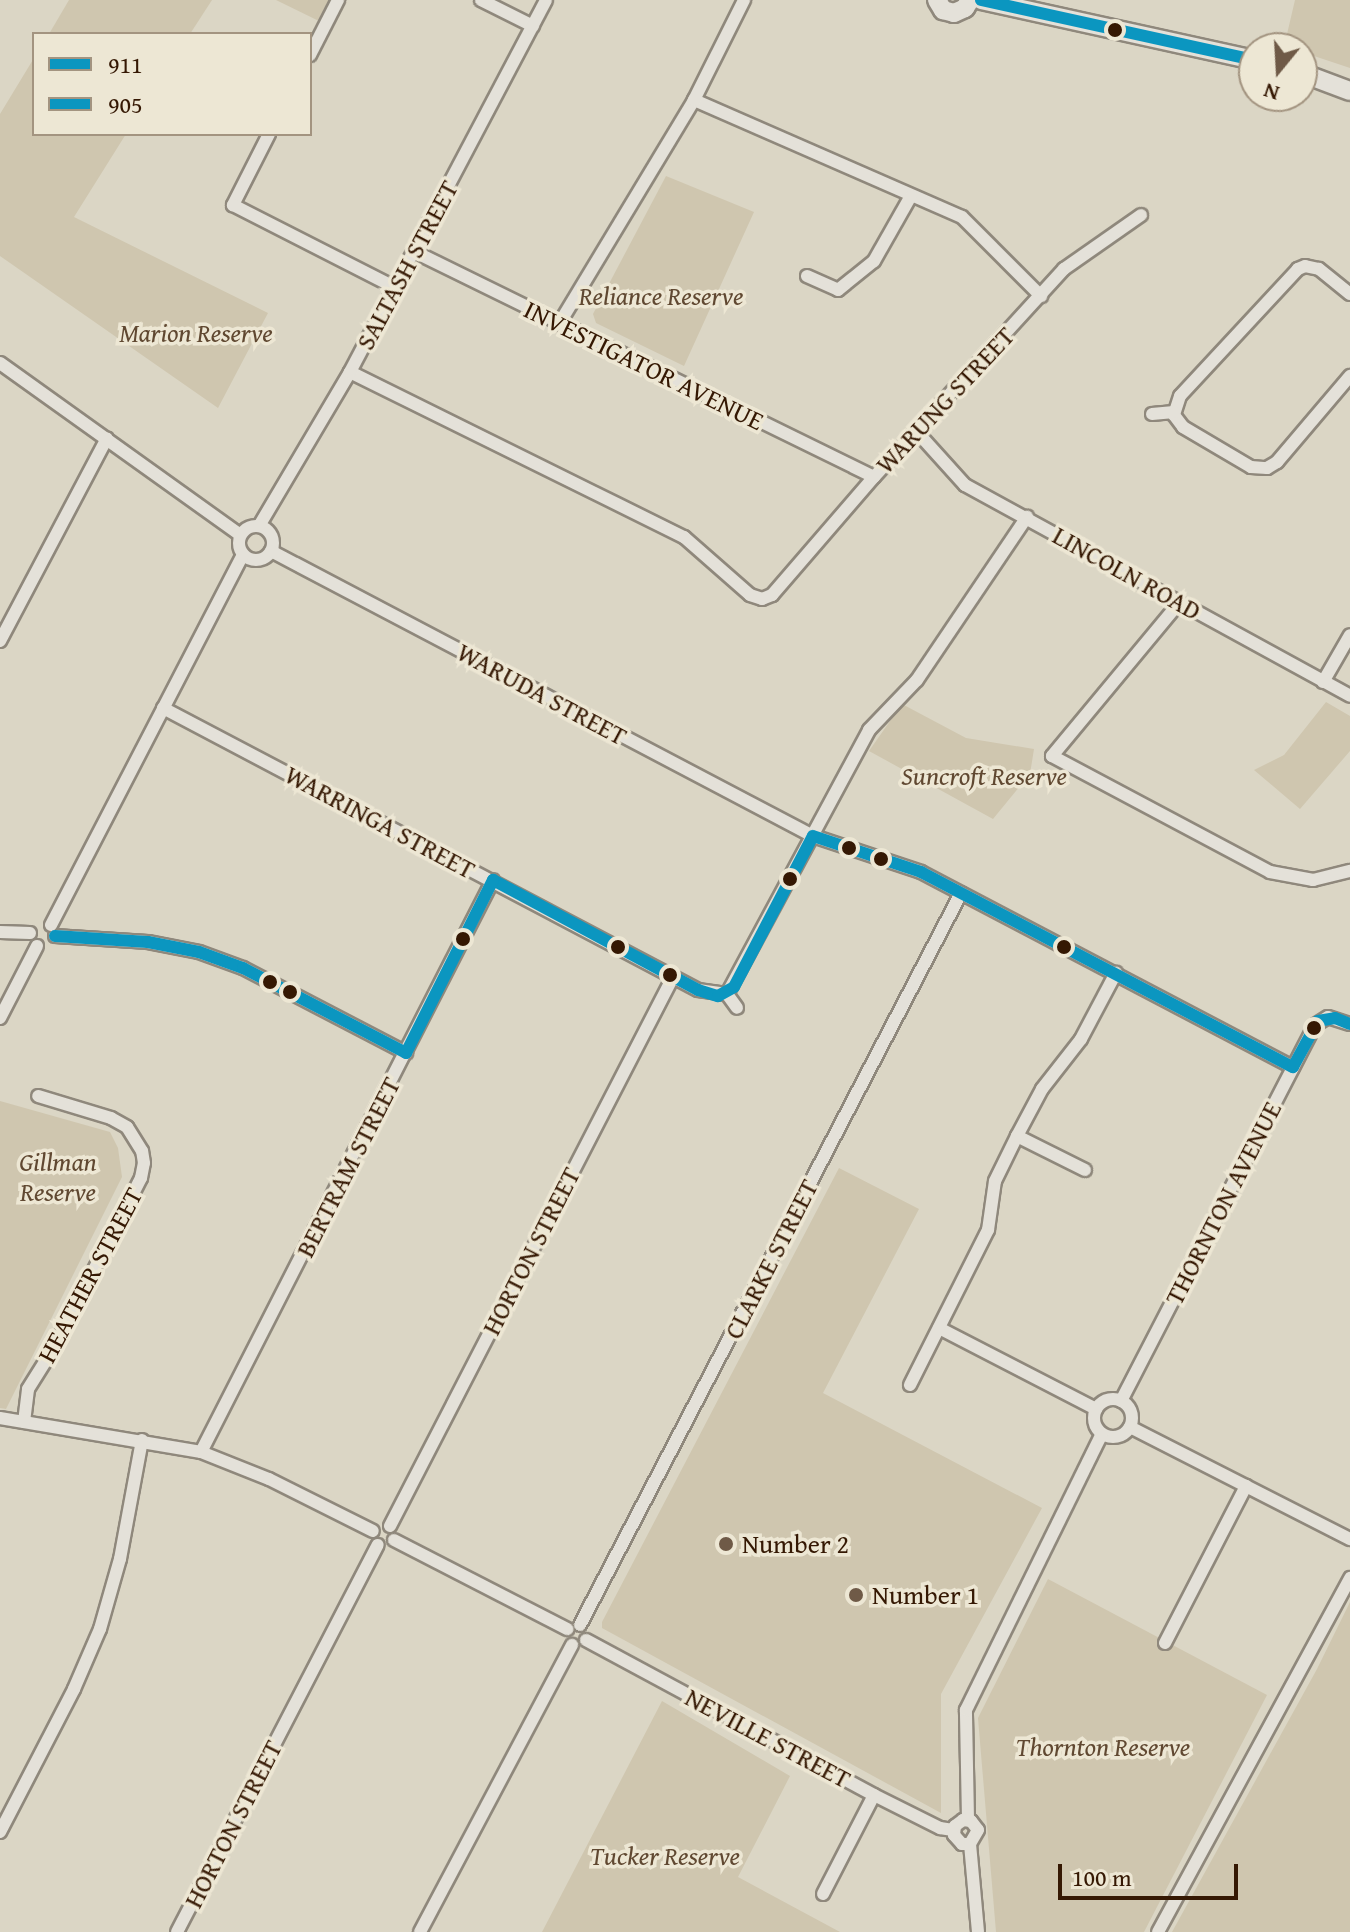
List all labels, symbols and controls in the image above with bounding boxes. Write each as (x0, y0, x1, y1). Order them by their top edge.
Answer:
unlabelled marker (1107, 22, 1123, 38)
legend (32, 32, 312, 136)
north arrow (1238, 32, 1318, 112)
text: 911 (108, 47, 143, 82)
text: N (1259, 75, 1283, 110)
text: 905 (108, 87, 143, 122)
street label: SALTASH STREET (349, 175, 465, 355)
park label: Reliance Reserve (579, 280, 743, 312)
street label: INVESTIGATOR AVENUE (519, 293, 769, 437)
park label: Marion Reserve (119, 317, 273, 349)
street label: WARUNG STREET (869, 320, 1021, 480)
street label: LINCOLN ROAD (1047, 519, 1207, 627)
street label: WARUDA STREET (452, 636, 632, 752)
street label: WARRINGA STREET (280, 759, 480, 885)
park label: Suncroft Reserve (901, 760, 1067, 792)
unlabelled marker (841, 840, 857, 856)
unlabelled marker (873, 851, 889, 867)
unlabelled marker (782, 871, 798, 887)
unlabelled marker (455, 931, 471, 947)
unlabelled marker (610, 939, 626, 955)
unlabelled marker (1056, 939, 1072, 955)
unlabelled marker (662, 967, 678, 983)
unlabelled marker (262, 974, 278, 990)
unlabelled marker (282, 984, 298, 1000)
unlabelled marker (1306, 1020, 1322, 1036)
street label: BERTRAM STREET (289, 1072, 407, 1262)
street label: THORNTON AVENUE (1158, 1096, 1288, 1310)
park label: Gillman Reserve (19, 1146, 97, 1208)
street label: HORTON STREET (475, 1162, 587, 1340)
street label: CLARKE STREET (717, 1174, 825, 1344)
street label: HEATHER STREET (31, 1182, 149, 1368)
place label: Number 2 (742, 1528, 849, 1560)
marker: Number 2 (717, 1535, 735, 1553)
place label: Number 1 (872, 1579, 979, 1611)
marker: Number 1 (847, 1586, 865, 1604)
street label: NEVILLE STREET (680, 1681, 856, 1795)
park label: Thornton Reserve (1016, 1731, 1190, 1763)
street label: HORTON STREET (177, 1735, 289, 1913)
park label: Tucker Reserve (590, 1840, 740, 1872)
scale bar (1062, 1848, 1242, 1898)
text: 100 m (1072, 1860, 1132, 1895)

